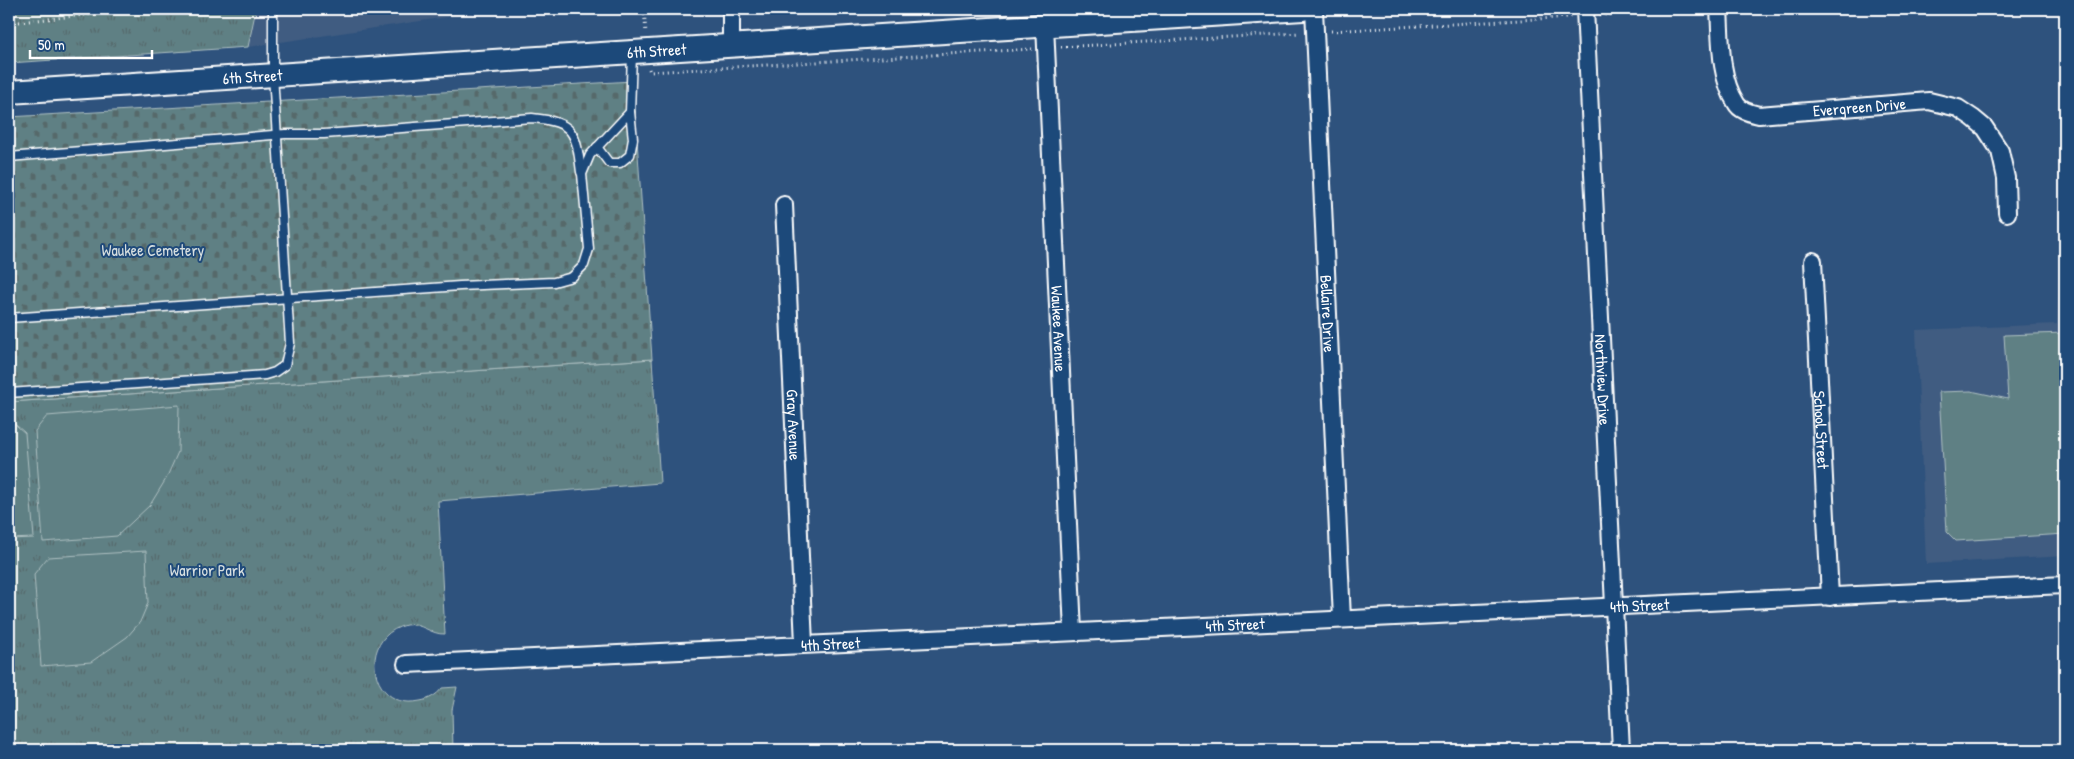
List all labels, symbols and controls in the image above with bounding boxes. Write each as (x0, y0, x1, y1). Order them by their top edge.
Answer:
scale bar (30, 28, 152, 60)
text: 50 m (38, 34, 65, 55)
street label: 6th Street (626, 38, 688, 63)
street label: 6th Street (222, 63, 283, 89)
street label: Evergreen Drive (1812, 92, 1907, 122)
park label: Waukee Cemetery (102, 239, 205, 261)
street label: Bellaire Drive (1315, 274, 1341, 354)
street label: Waukee Avenue (1046, 285, 1072, 373)
street label: Northview Drive (1590, 334, 1616, 426)
street label: Gray Avenue (781, 389, 807, 461)
street label: School Street (1809, 390, 1835, 470)
park label: Warrior Park (169, 559, 245, 581)
street label: 4th Street (1609, 593, 1670, 618)
street label: 4th Street (1205, 612, 1266, 637)
street label: 4th Street (800, 631, 861, 656)

